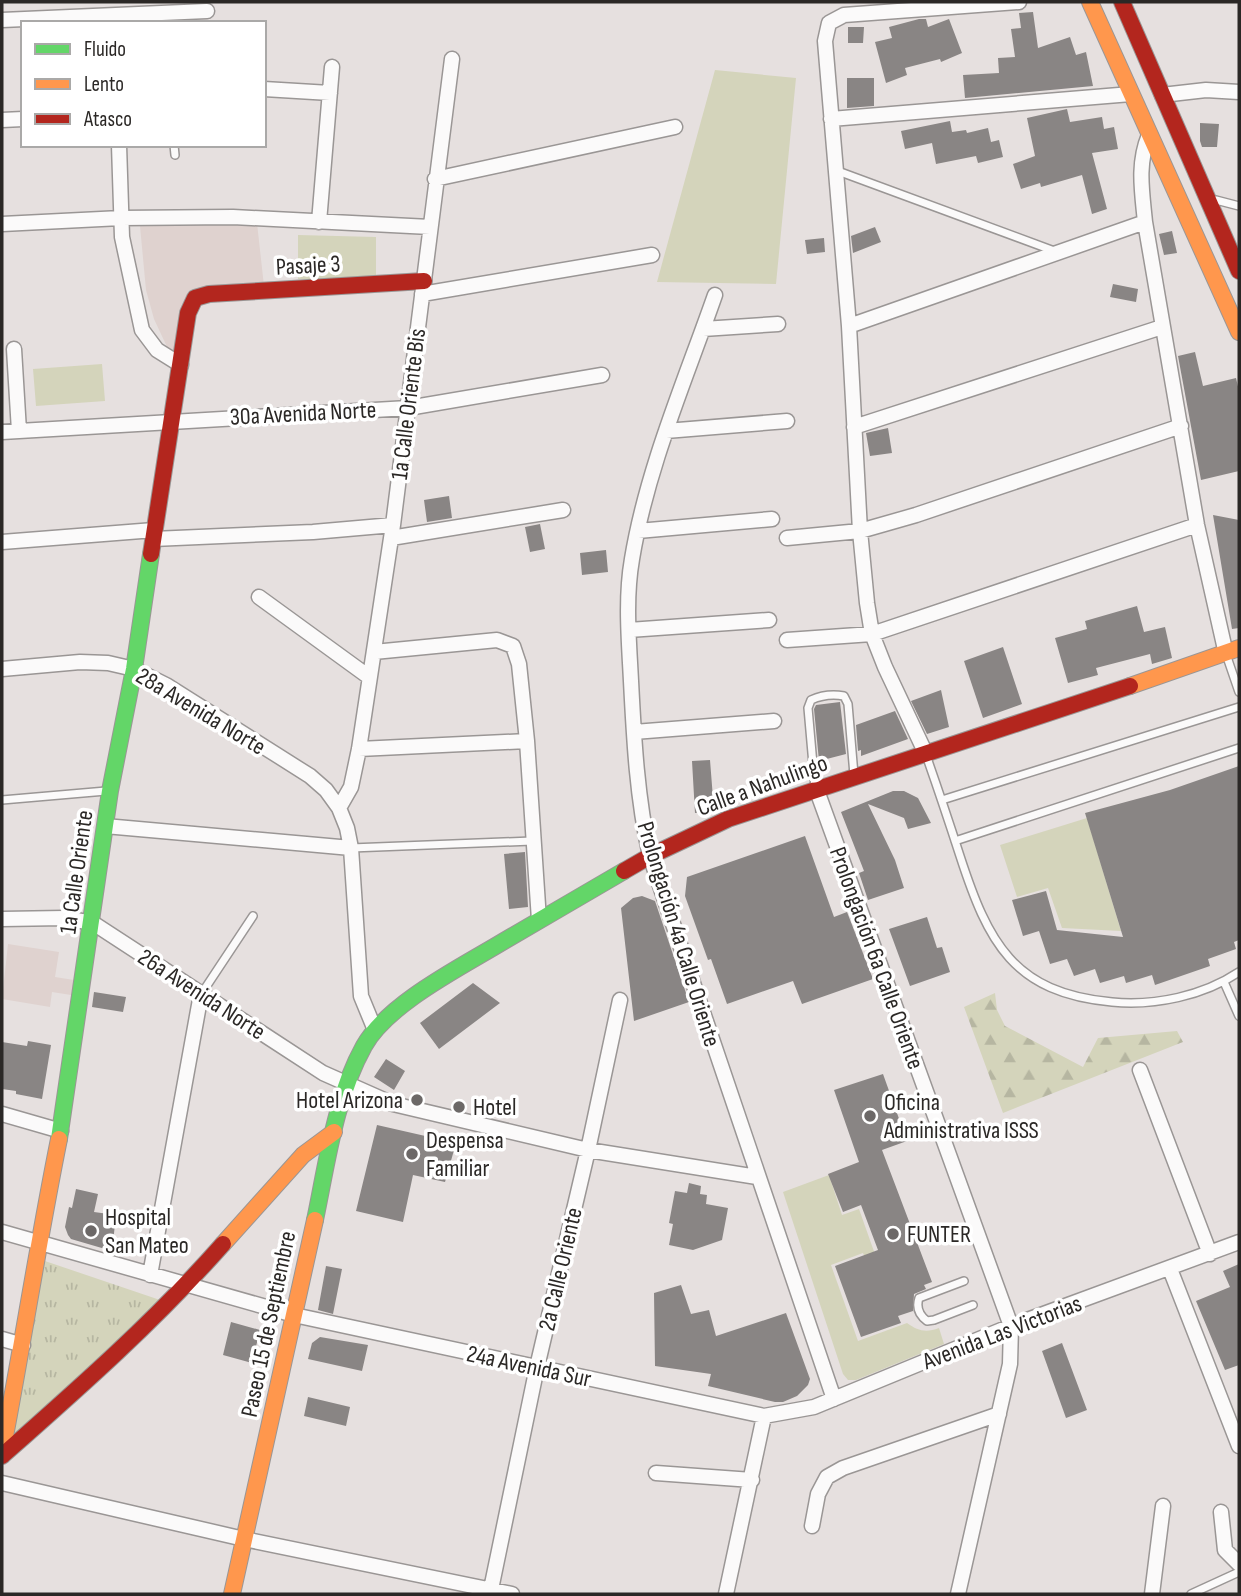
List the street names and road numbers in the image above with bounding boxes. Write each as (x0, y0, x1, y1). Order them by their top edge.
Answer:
street label: Pasaje 3 (275, 249, 341, 282)
street label: 1a Calle Oriente Bis (385, 327, 432, 481)
street label: 30a Avenida Norte (229, 395, 377, 432)
street label: 28a Avenida Norte (131, 661, 271, 761)
street label: Calle a Nahulingo (693, 748, 831, 822)
street label: 1a Calle Oriente (53, 808, 100, 936)
street label: Prolongación 4a Calle Oriente (630, 818, 727, 1050)
street label: Prolongación 6a Calle Oriente (823, 843, 930, 1073)
street label: 26a Avenida Norte (133, 942, 271, 1046)
street label: 2a Calle Oriente (532, 1205, 589, 1334)
street label: Paseo 15 de Septiembre (235, 1229, 302, 1420)
street label: Avenida Las Victorias (918, 1289, 1086, 1376)
street label: 24a Avenida Sur (464, 1339, 594, 1394)

